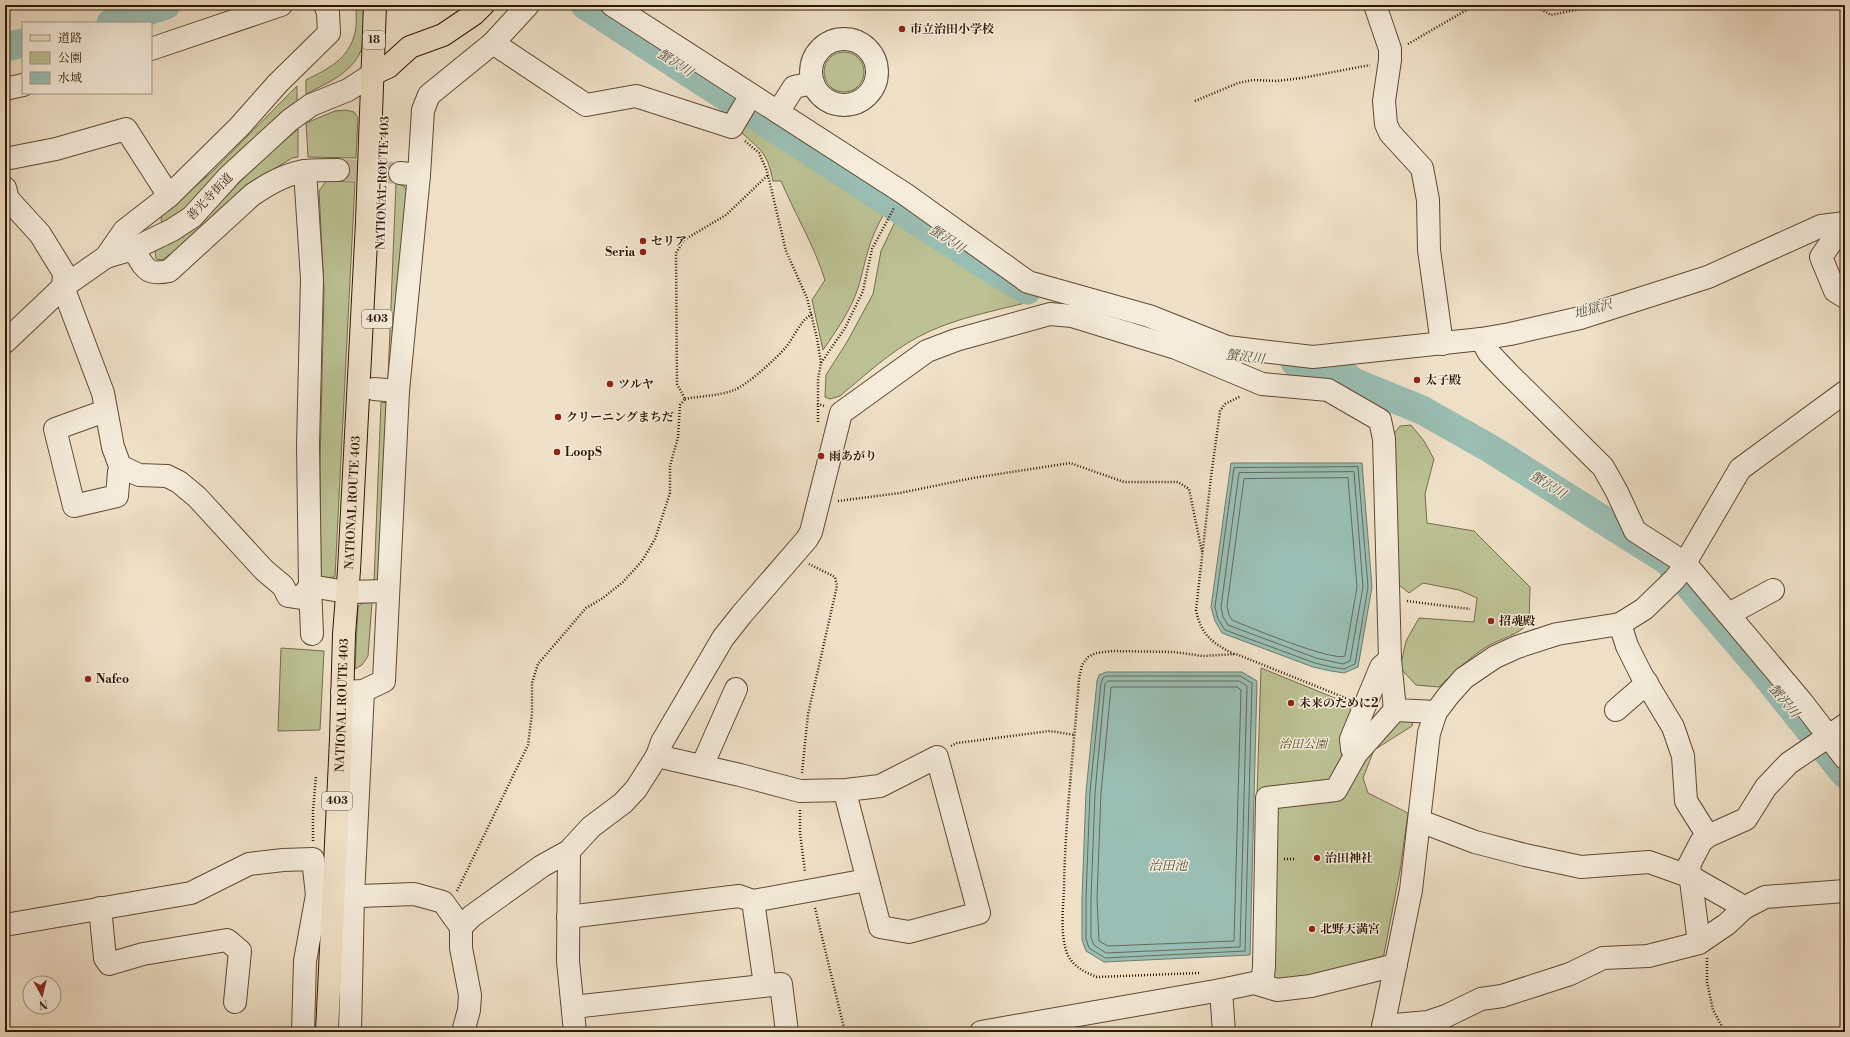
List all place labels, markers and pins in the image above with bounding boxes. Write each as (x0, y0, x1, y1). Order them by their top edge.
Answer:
place label: 市立治田小学校 (910, 22, 994, 37)
marker: 市立治田小学校 (897, 24, 907, 34)
place label: セリア (651, 234, 687, 249)
marker: セリア (638, 236, 648, 246)
place label: Seria (605, 245, 636, 260)
marker: Seria (638, 247, 648, 257)
place label: 太子殿 (1425, 373, 1461, 388)
marker: 太子殿 (1412, 375, 1422, 385)
place label: ツルヤ (618, 377, 654, 392)
marker: ツルヤ (605, 379, 615, 389)
place label: クリーニングまちだ (566, 410, 674, 425)
marker: クリーニングまちだ (553, 412, 563, 422)
place label: LoopS (565, 445, 602, 460)
marker: LoopS (552, 447, 562, 457)
place label: 雨あがり (829, 449, 877, 464)
marker: 雨あがり (816, 451, 826, 461)
place label: 招魂殿 (1499, 614, 1535, 629)
marker: 招魂殿 (1486, 616, 1496, 626)
place label: Nafco (96, 672, 129, 687)
marker: Nafco (83, 674, 93, 684)
place label: 未来のために2 (1299, 696, 1379, 711)
marker: 未来のために2 (1286, 698, 1296, 708)
place label: 治田神社 (1325, 851, 1373, 866)
marker: 治田神社 (1312, 853, 1322, 863)
place label: 北野天満宮 (1320, 922, 1380, 937)
marker: 北野天満宮 (1307, 924, 1317, 934)

